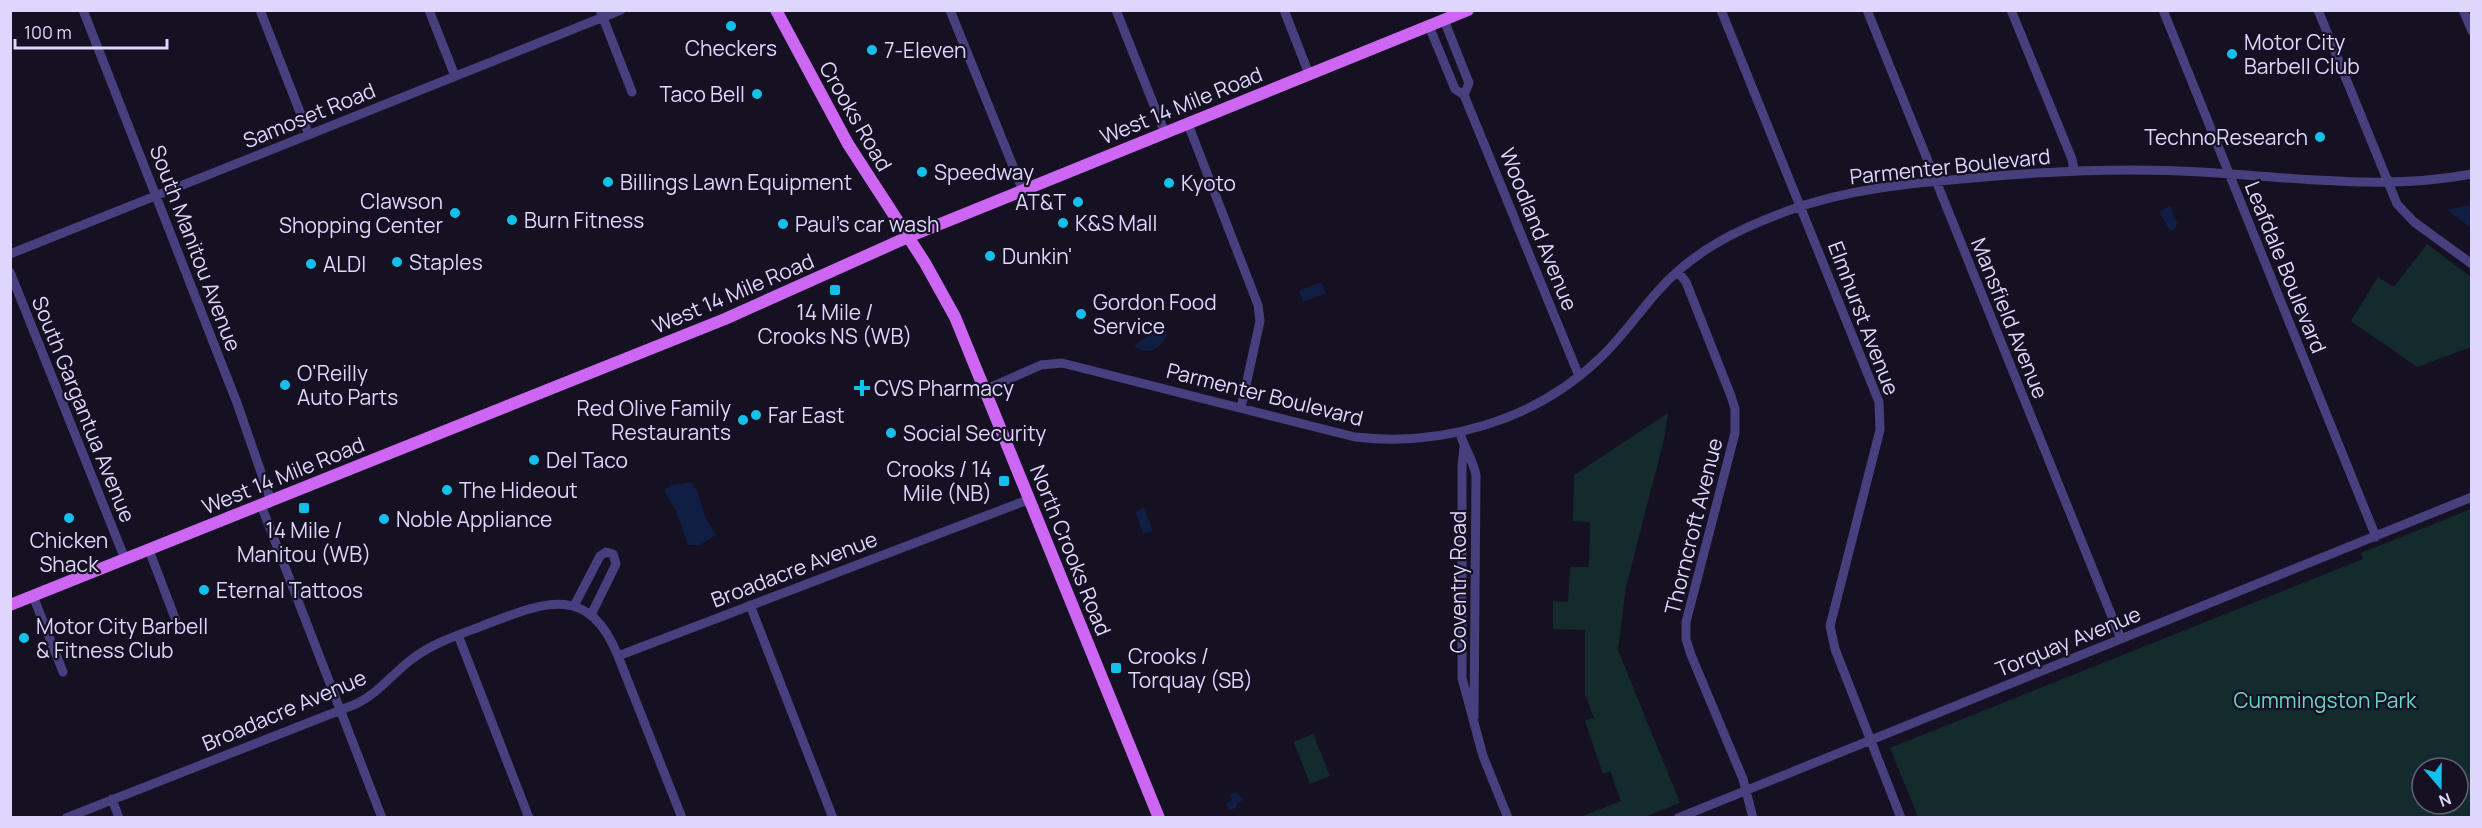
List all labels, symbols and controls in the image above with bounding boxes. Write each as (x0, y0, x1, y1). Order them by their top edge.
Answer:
scale bar (15, 12, 166, 50)
marker: Checkers (724, 19, 738, 33)
text: 100 m (24, 20, 72, 44)
place label: Motor City Barbell Club (2244, 28, 2360, 80)
place label: Checkers (685, 34, 777, 62)
place label: 7-Eleven (884, 36, 967, 64)
marker: 7-Eleven (865, 43, 879, 57)
marker: Motor City Barbell Club (2225, 47, 2239, 61)
street label: Crooks Road (813, 56, 899, 176)
street label: West 14 Mile Road (1096, 60, 1266, 150)
street label: Samoset Road (239, 76, 379, 154)
place label: Taco Bell (659, 80, 745, 108)
marker: Taco Bell (750, 87, 764, 101)
place label: TechnoResearch (2144, 123, 2308, 151)
marker: TechnoResearch (2313, 130, 2327, 144)
street label: South Manitou Avenue (144, 141, 248, 355)
street label: Parmenter Boulevard (1848, 142, 2052, 190)
street label: Woodland Avenue (1494, 143, 1584, 315)
place label: Speedway (934, 158, 1034, 186)
marker: Speedway (915, 165, 929, 179)
place label: Billings Lawn Equipment (620, 168, 852, 196)
place label: Kyoto (1181, 169, 1236, 197)
marker: Billings Lawn Equipment (601, 175, 615, 189)
marker: Kyoto (1162, 176, 1176, 190)
street label: Leafdale Boulevard (2239, 177, 2333, 357)
place label: Clawson Shopping Center (279, 187, 443, 239)
place label: AT&T (1015, 188, 1066, 216)
marker: AT&T (1071, 195, 1085, 209)
marker: Clawson Shopping Center (448, 206, 462, 220)
place label: Burn Fitness (524, 206, 644, 234)
place label: K&S Mall (1075, 209, 1157, 237)
place label: Paul's car wash (795, 210, 939, 238)
marker: Burn Fitness (505, 213, 519, 227)
marker: K&S Mall (1056, 216, 1070, 230)
marker: Paul's car wash (776, 217, 790, 231)
street label: Mansfield Avenue (1965, 233, 2055, 403)
street label: Elmhurst Avenue (1822, 237, 1906, 399)
place label: Dunkin' (1002, 242, 1073, 270)
street label: West 14 Mile Road (648, 246, 818, 340)
place label: Staples (409, 248, 483, 276)
marker: Dunkin' (983, 249, 997, 263)
place label: ALDI (323, 250, 366, 278)
marker: Staples (390, 255, 404, 269)
marker: ALDI (304, 257, 318, 271)
marker: 14 Mile / Crooks NS (WB) (828, 283, 842, 297)
place label: Gordon Food Service (1093, 288, 1217, 340)
street label: South Gargantua Avenue (26, 292, 142, 526)
place label: 14 Mile / Crooks NS (WB) (758, 298, 912, 350)
marker: Gordon Food Service (1074, 307, 1088, 321)
street label: Parmenter Boulevard (1164, 356, 1366, 432)
place label: O'Reilly Auto Parts (297, 359, 398, 411)
place label: CVS Pharmacy (874, 374, 1014, 402)
marker: O'Reilly Auto Parts (278, 378, 292, 392)
marker: CVS Pharmacy (855, 381, 869, 395)
place label: Red Olive Family Restaurants (577, 394, 731, 446)
place label: Far East (768, 401, 845, 429)
marker: Far East (749, 408, 763, 422)
marker: Red Olive Family Restaurants (736, 413, 750, 427)
place label: Social Security (903, 419, 1046, 447)
marker: Social Security (884, 426, 898, 440)
street label: West 14 Mile Road (198, 430, 368, 520)
street label: Thorncroft Avenue (1658, 435, 1728, 617)
place label: Del Taco (546, 446, 628, 474)
marker: Del Taco (527, 453, 541, 467)
place label: Crooks / 14 Mile (NB) (886, 455, 992, 507)
street label: North Crooks Road (1024, 460, 1118, 640)
marker: Crooks / 14 Mile (NB) (997, 474, 1011, 488)
place label: The Hideout (459, 476, 578, 504)
marker: The Hideout (440, 483, 454, 497)
marker: 14 Mile / Manitou (WB) (297, 501, 311, 515)
place label: Noble Appliance (396, 505, 552, 533)
marker: Chicken Shack (62, 511, 76, 525)
street label: Coventry Road (1444, 511, 1472, 653)
marker: Noble Appliance (377, 512, 391, 526)
place label: 14 Mile / Manitou (WB) (237, 516, 371, 568)
street label: Broadacre Avenue (707, 524, 881, 614)
place label: Chicken Shack (30, 526, 108, 578)
place label: Eternal Tattoos (216, 576, 363, 604)
marker: Eternal Tattoos (197, 583, 211, 597)
street label: Torquay Avenue (1991, 599, 2145, 683)
place label: Motor City Barbell & Fitness Club (36, 612, 208, 664)
marker: Motor City Barbell & Fitness Club (17, 631, 31, 645)
place label: Crooks / Torquay (SB) (1128, 642, 1253, 694)
marker: Crooks / Torquay (SB) (1109, 661, 1123, 675)
street label: Broadacre Avenue (198, 663, 370, 757)
park label: Cummingston Park (2234, 686, 2417, 714)
north arrow (2410, 756, 2470, 816)
text: N (2436, 788, 2454, 812)

